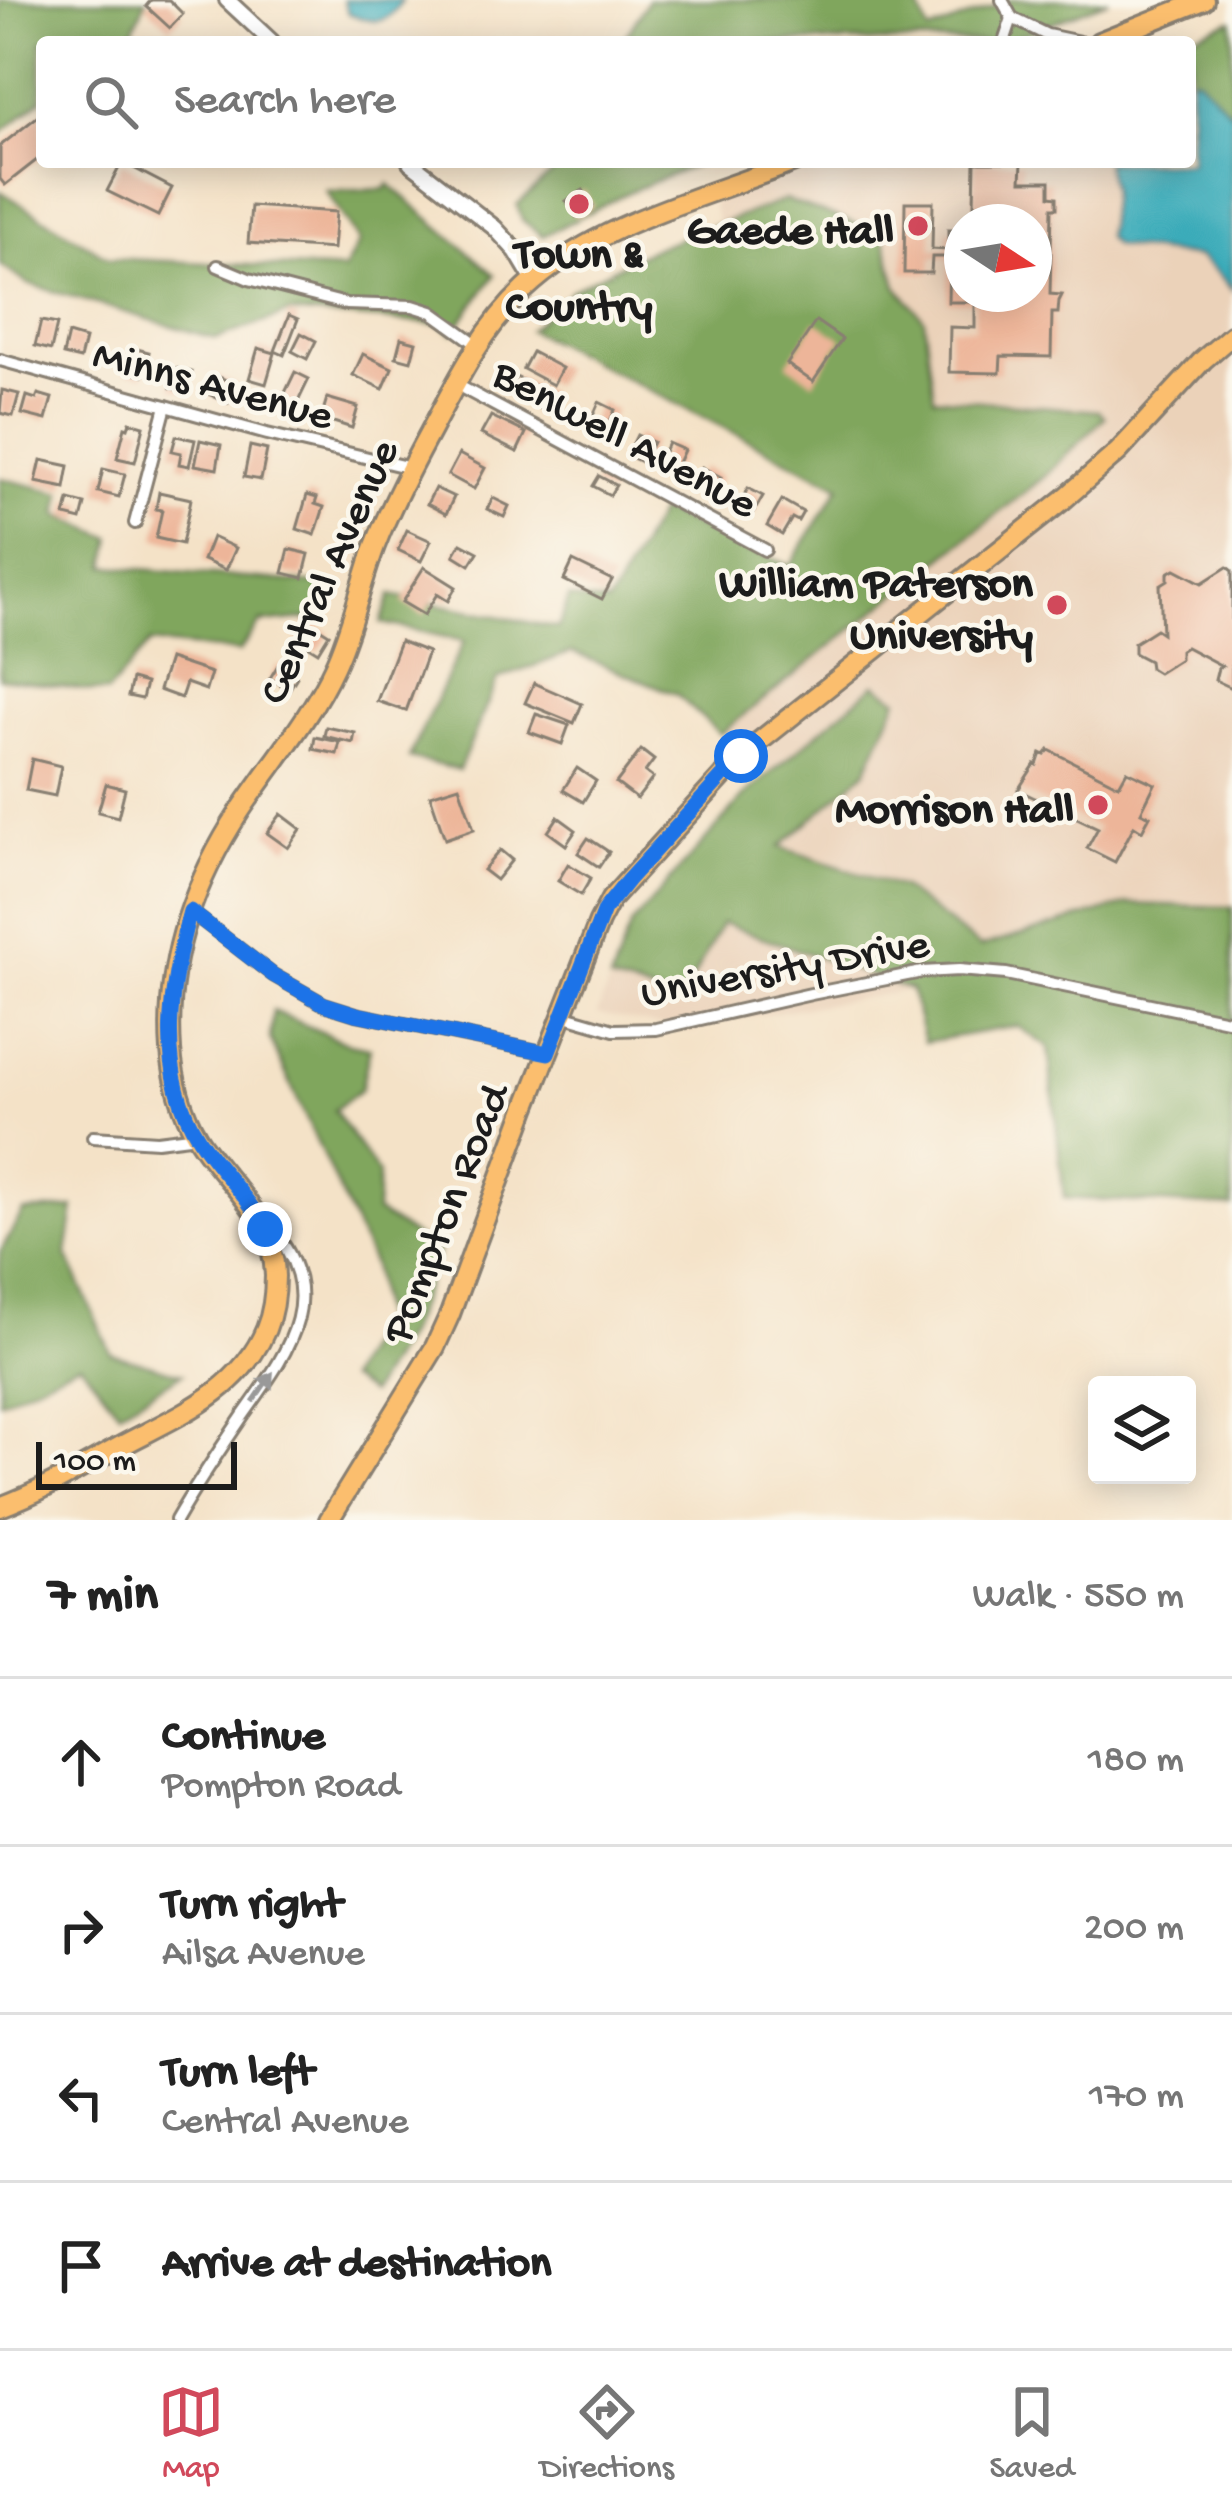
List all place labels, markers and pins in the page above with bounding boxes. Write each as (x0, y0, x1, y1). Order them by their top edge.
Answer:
marker: Town & Country (566, 191, 592, 217)
place label: Gaede Hall (687, 207, 894, 260)
marker: Gaede Hall (905, 213, 931, 239)
place label: Town & Country (506, 231, 653, 336)
place label: William Paterson University (719, 560, 1034, 665)
marker: William Paterson University (1044, 592, 1070, 618)
place label: Morrison Hall (835, 786, 1074, 839)
marker: Morrison Hall (1085, 792, 1111, 818)

